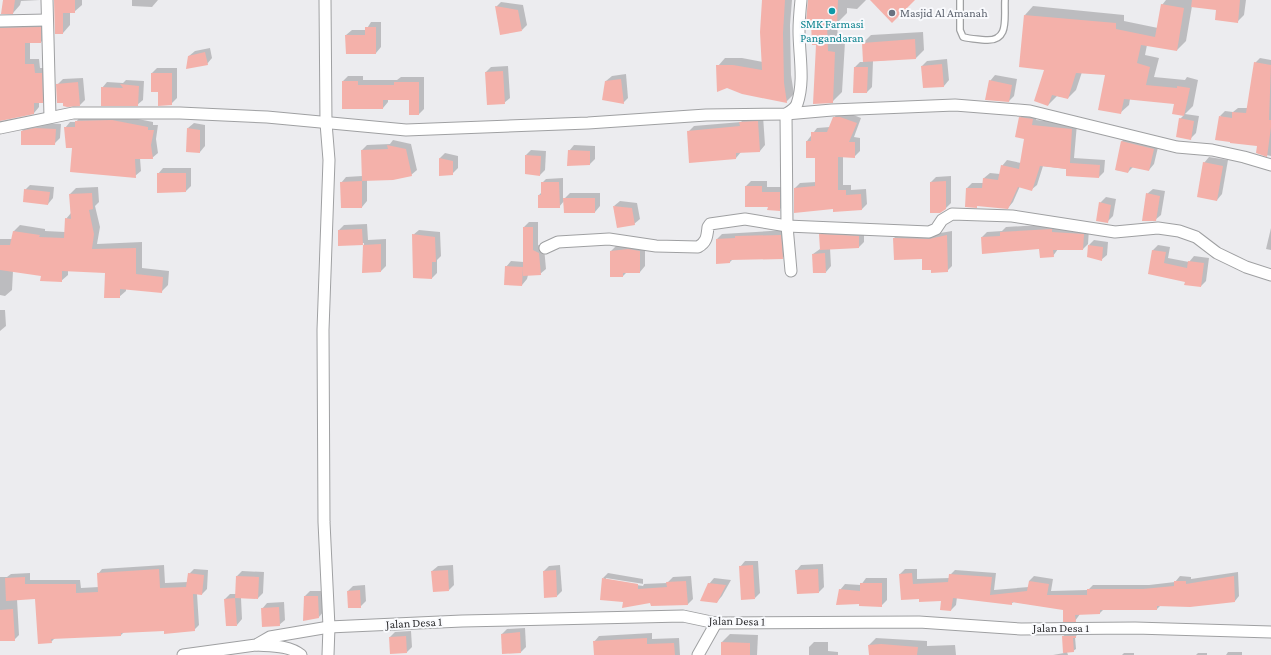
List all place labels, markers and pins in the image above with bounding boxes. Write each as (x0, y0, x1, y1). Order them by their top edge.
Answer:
marker: SMK Farmasi Pangandaran (827, 6, 837, 16)
place label: Masjid Al Amanah (900, 6, 988, 20)
marker: Masjid Al Amanah (887, 8, 897, 18)
place label: SMK Farmasi Pangandaran (800, 17, 864, 45)

